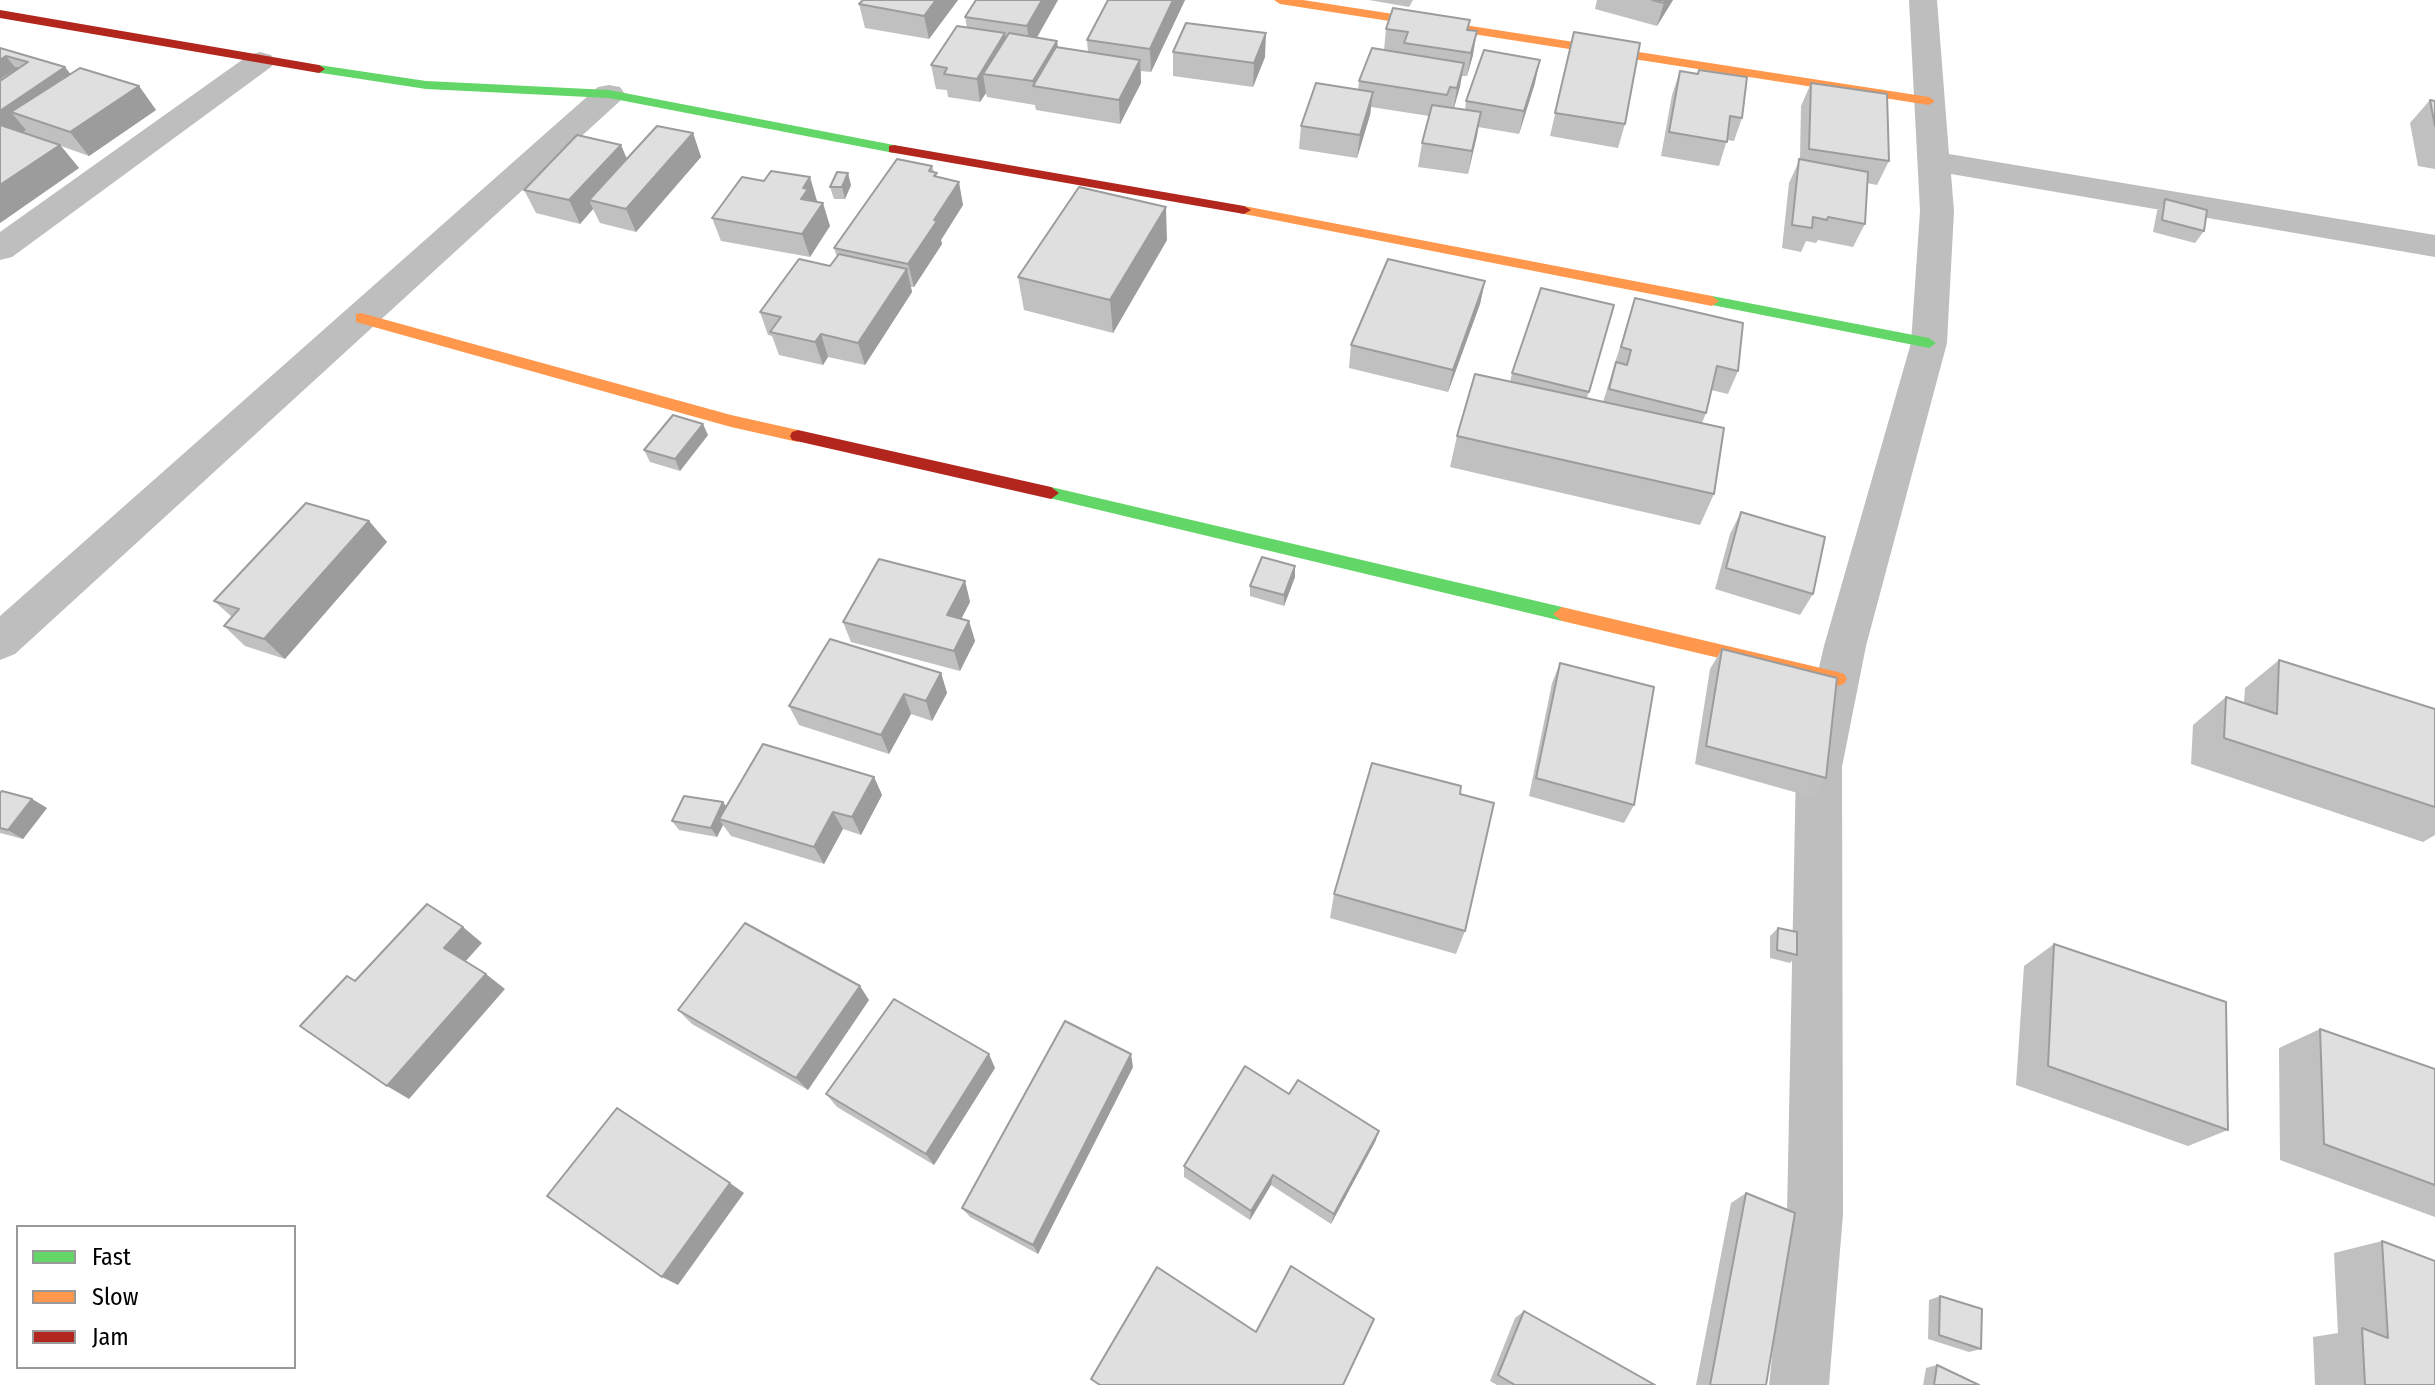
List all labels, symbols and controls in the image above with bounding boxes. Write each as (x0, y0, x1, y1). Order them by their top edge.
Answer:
legend (16, 1225, 296, 1369)
text: Fast (92, 1243, 131, 1271)
text: Slow (92, 1283, 138, 1311)
text: Jam (92, 1323, 129, 1351)

